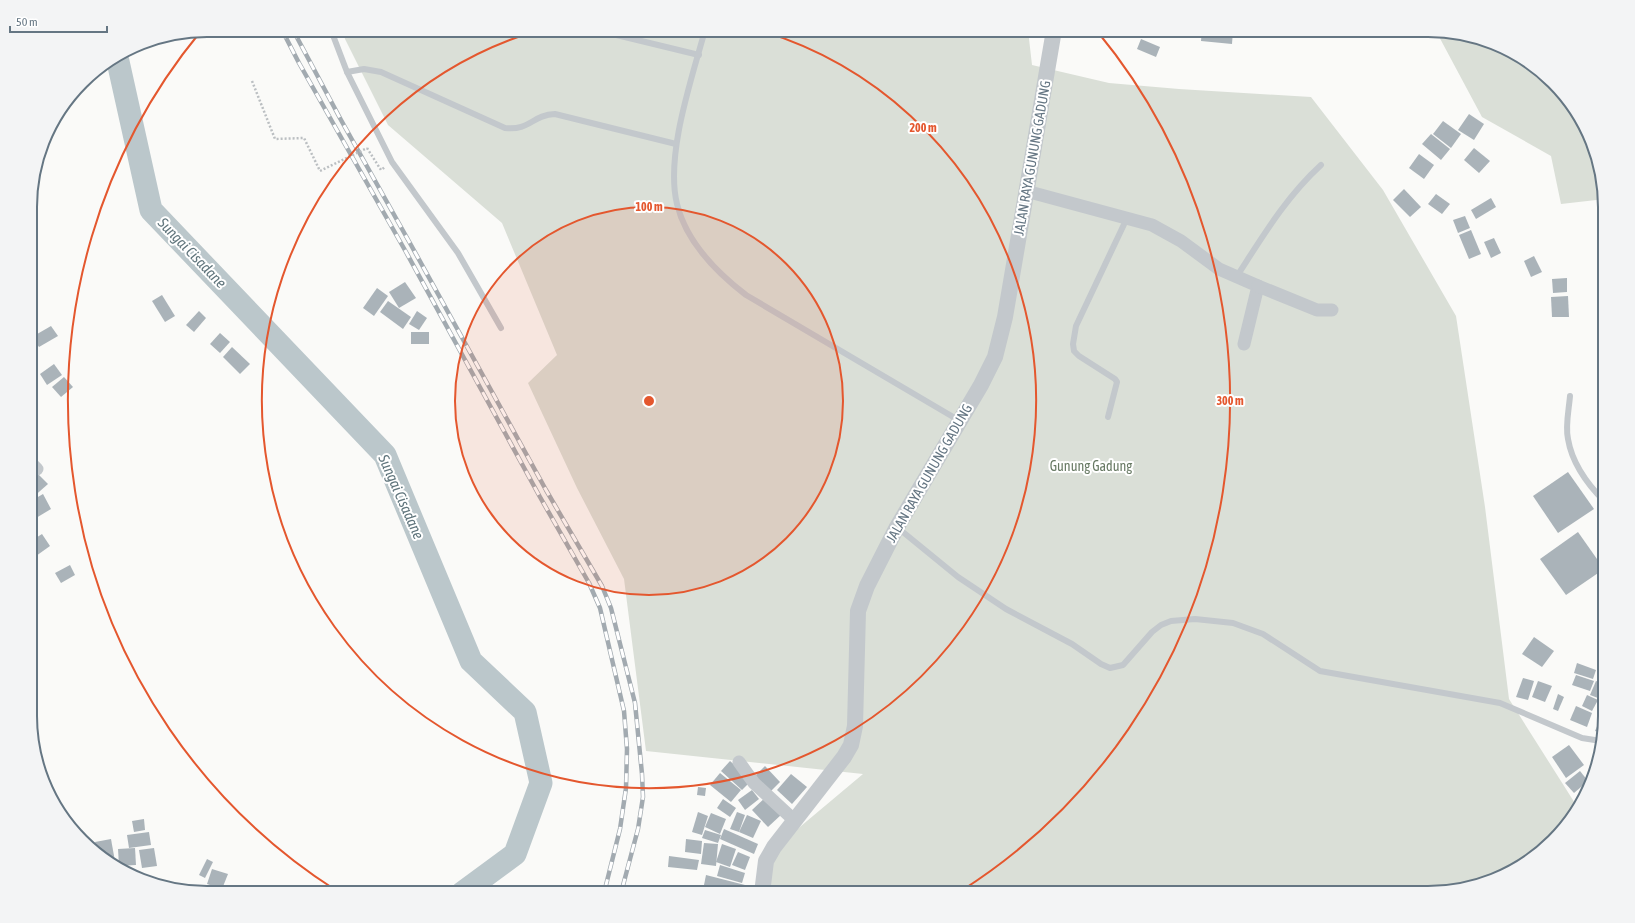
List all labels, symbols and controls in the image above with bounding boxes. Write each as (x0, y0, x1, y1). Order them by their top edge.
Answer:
scale bar (10, 8, 107, 34)
text: 50 m (16, 15, 38, 29)
street label: JALAN RAYA GUNUNG GADUNG (1010, 79, 1054, 237)
text: 200 m (909, 121, 937, 135)
text: 100 m (635, 200, 663, 214)
water label: Sungai Cisadane (154, 213, 230, 291)
centre of rings (642, 394, 656, 408)
text: 300 m (1216, 394, 1244, 408)
street label: JALAN RAYA GUNUNG GADUNG (883, 401, 975, 545)
water label: Sungai Cisadane (375, 451, 428, 542)
park label: Gunung Gadung (1050, 458, 1132, 474)

